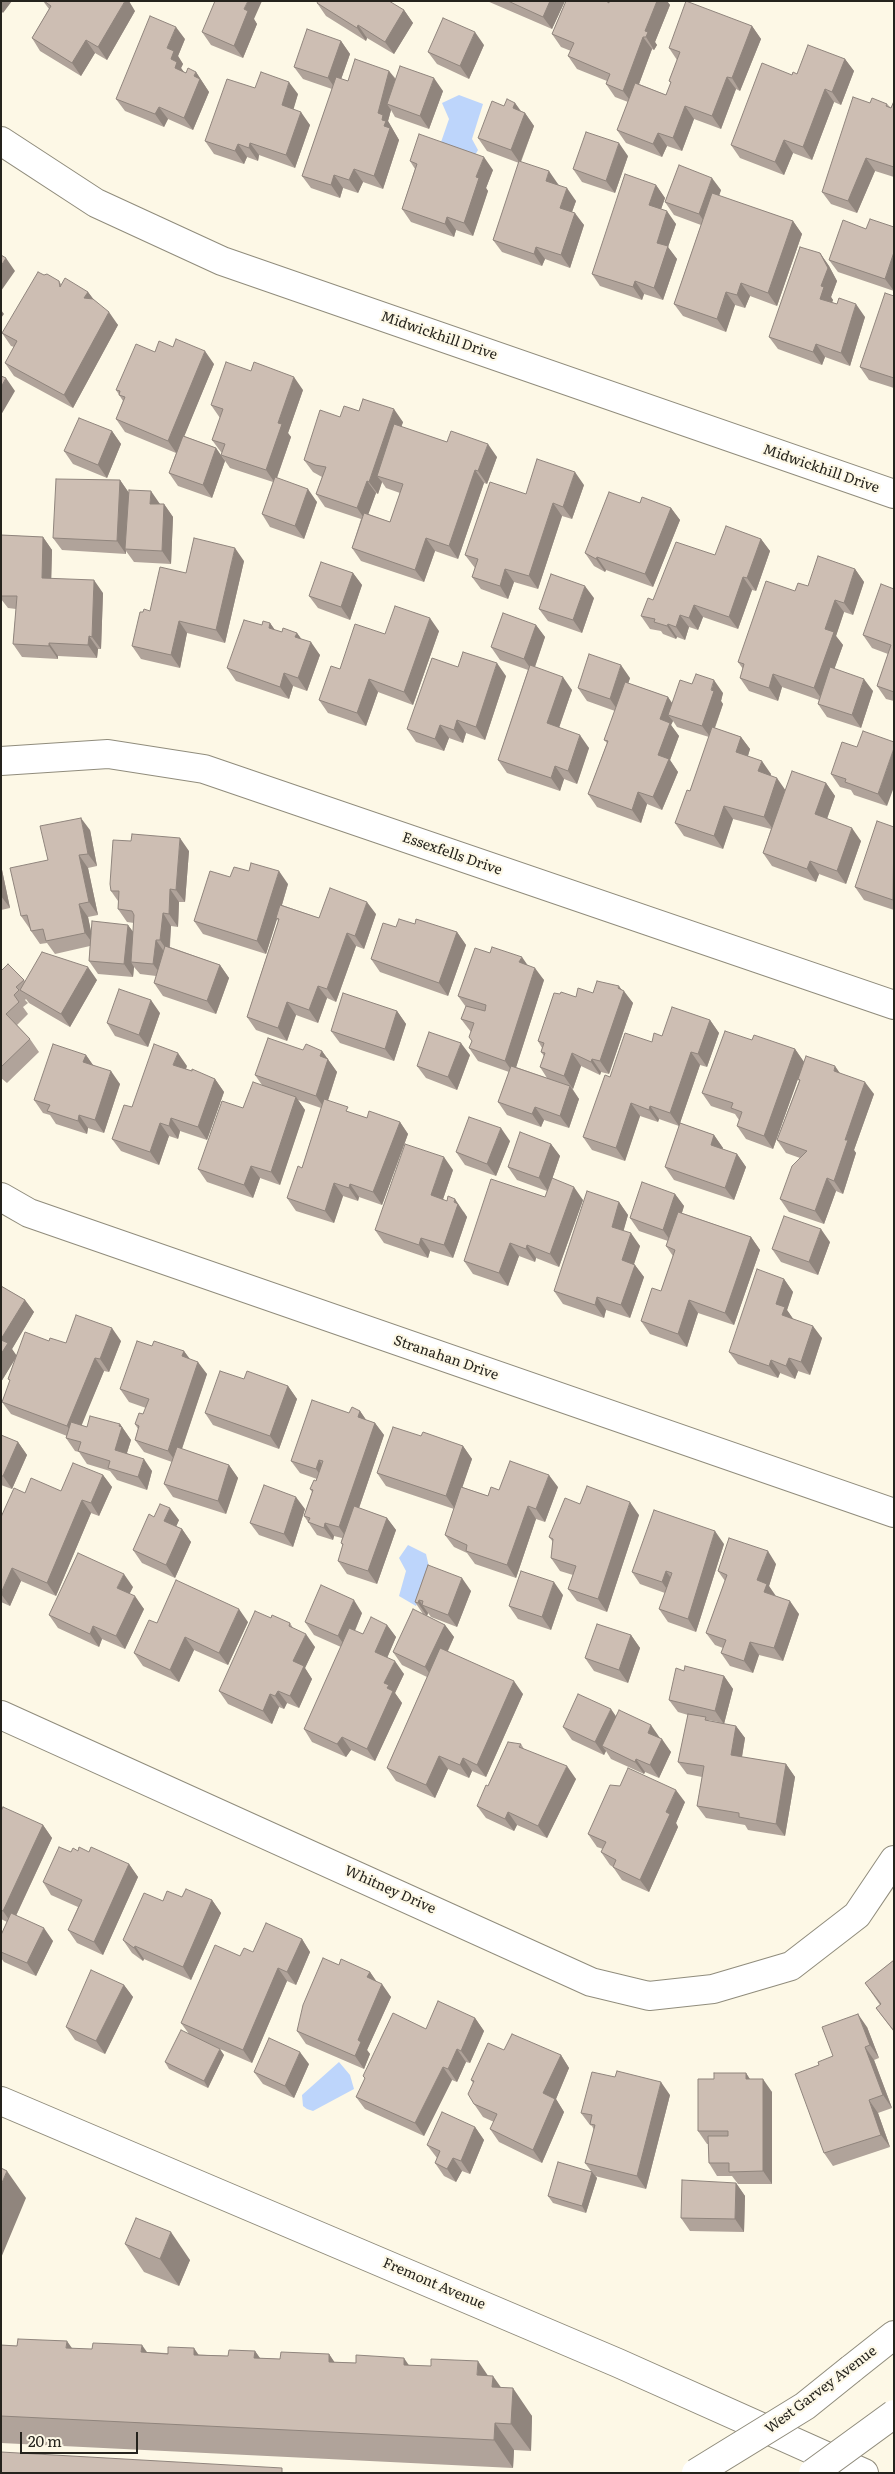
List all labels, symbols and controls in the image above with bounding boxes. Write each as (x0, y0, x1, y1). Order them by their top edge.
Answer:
street label: Midwickhill Drive (379, 308, 499, 364)
street label: Midwickhill Drive (761, 441, 881, 497)
street label: Essexfells Drive (400, 829, 504, 879)
street label: Stranahan Drive (391, 1332, 501, 1384)
street label: Whitney Drive (342, 1862, 438, 1918)
street label: Fremont Avenue (380, 2255, 488, 2313)
street label: West Garvey Avenue (762, 2343, 880, 2437)
scale bar (22, 2422, 140, 2454)
text: 20 m (28, 2429, 62, 2452)

